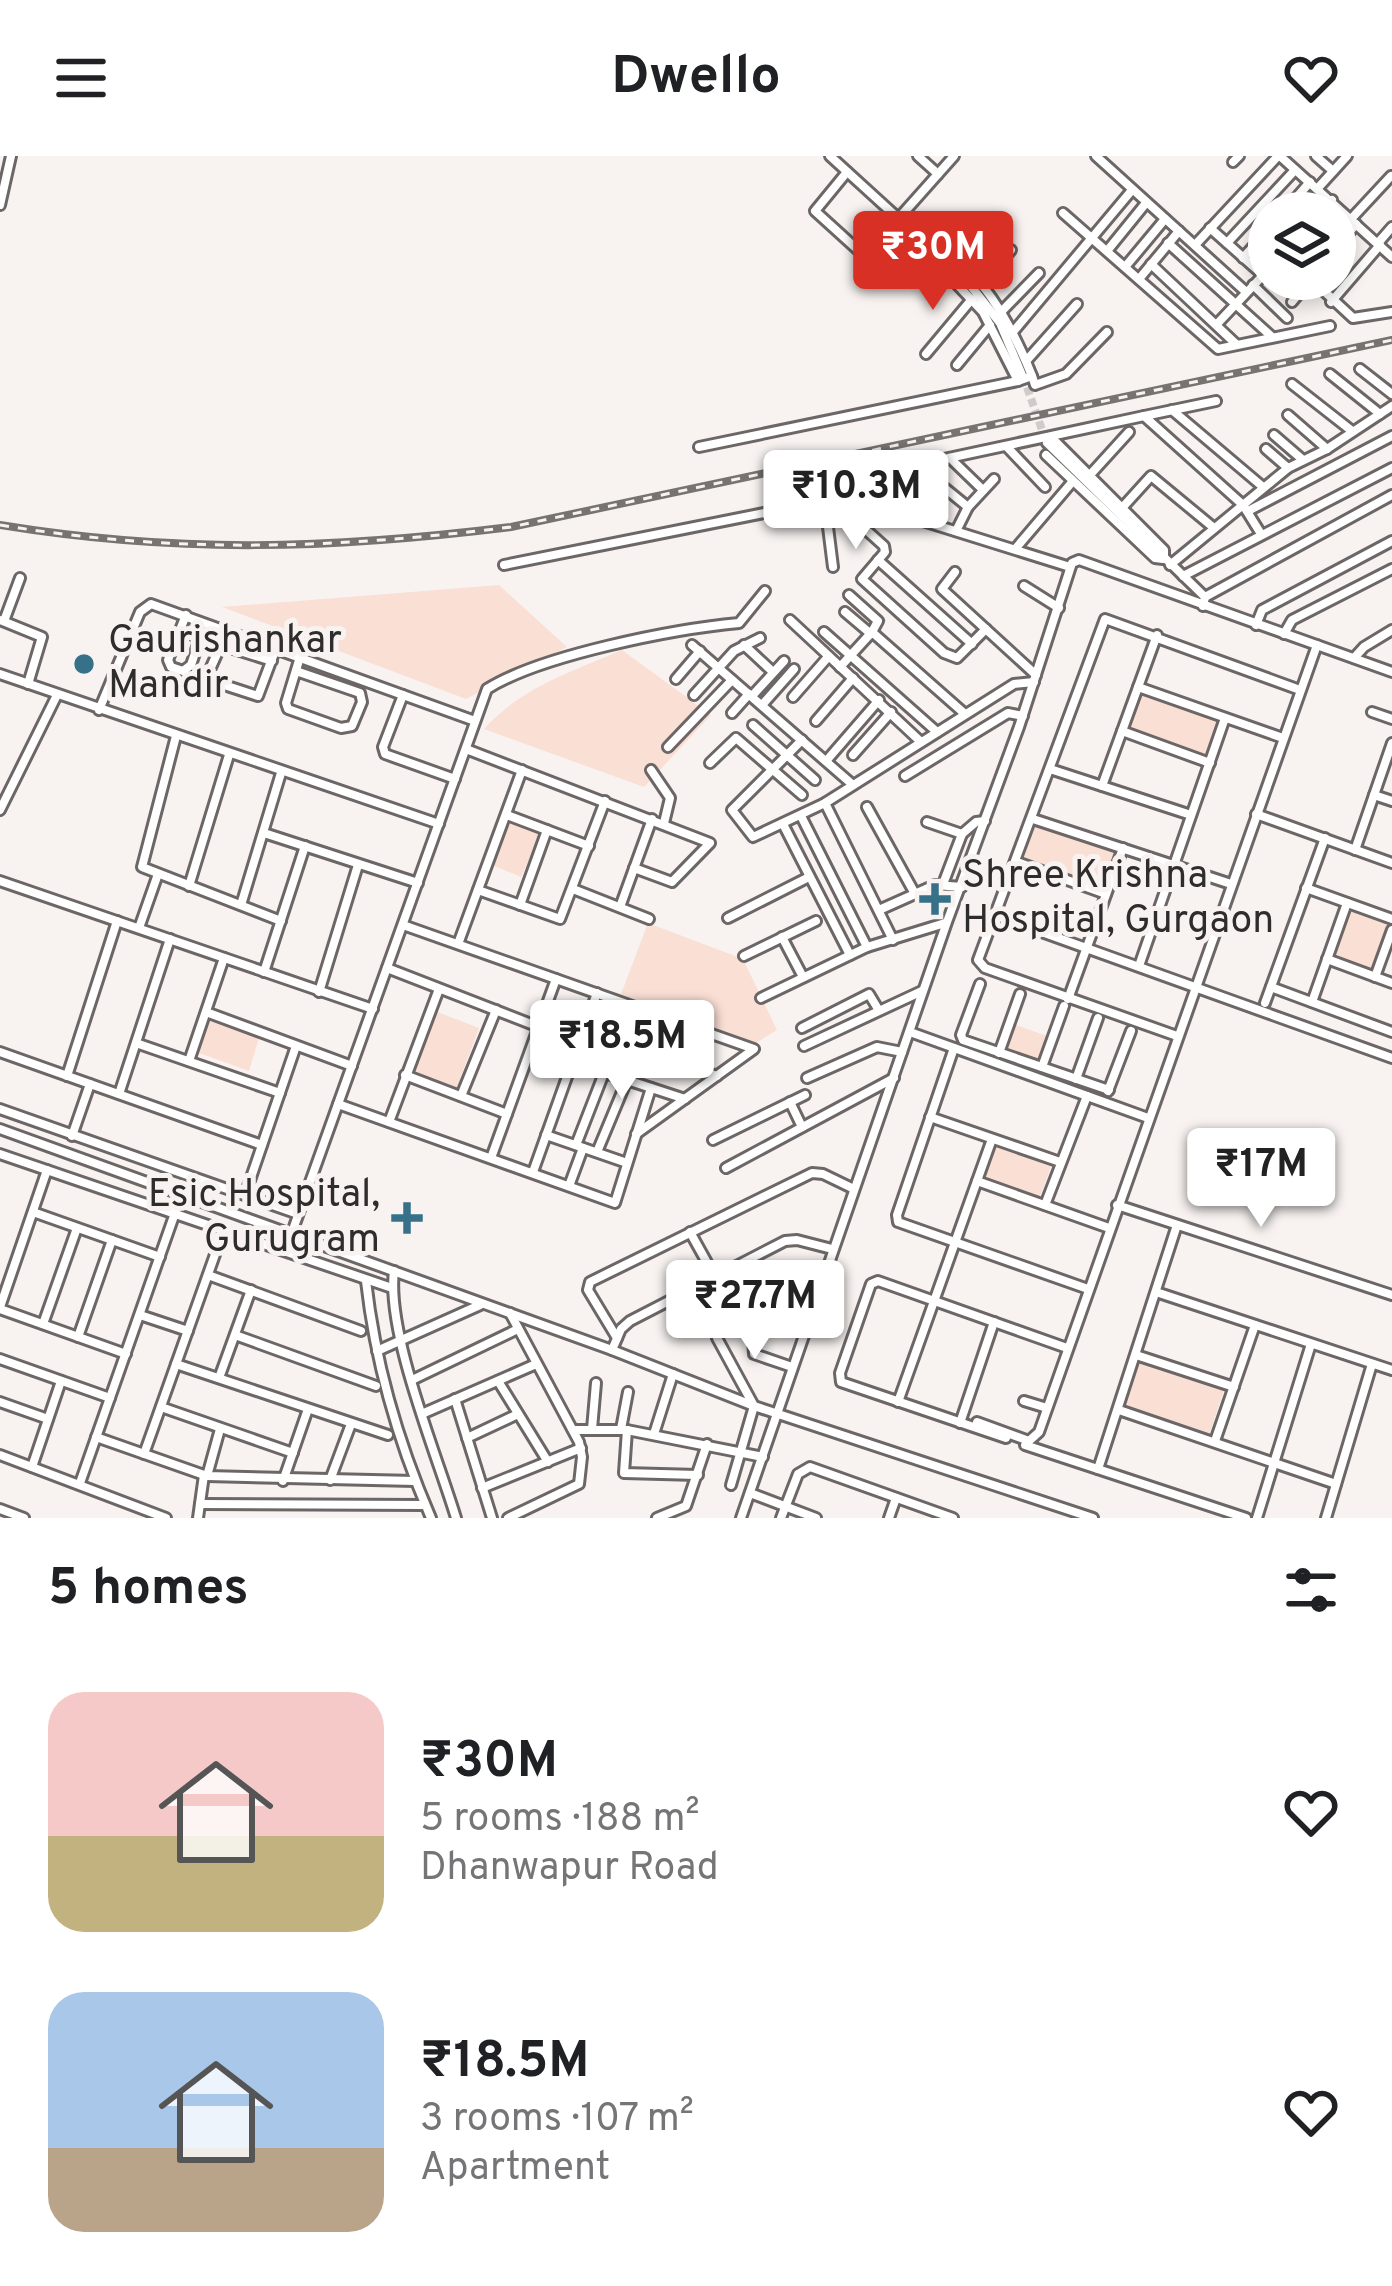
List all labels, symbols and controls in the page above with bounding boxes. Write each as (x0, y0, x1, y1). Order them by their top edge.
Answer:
text: Dwello (611, 44, 781, 113)
icon: menu (48, 45, 114, 111)
icon: heart (1278, 45, 1344, 111)
map controls (1248, 192, 1356, 300)
button: layers (1248, 192, 1356, 300)
pin: ₹30M (862, 211, 1004, 313)
text: ₹30M (880, 225, 986, 274)
pin: ₹10.3M (758, 450, 954, 552)
text: ₹10.3M (790, 464, 922, 513)
place label: Gaurishankar Mandir (108, 618, 342, 712)
marker: Gaurishankar Mandir (71, 651, 97, 677)
place label: Shree Krishna Hospital, Gurgaon (962, 853, 1274, 947)
marker: Shree Krishna Hospital, Gurgaon (919, 883, 951, 915)
pin: ₹18.5M (524, 1000, 720, 1102)
text: ₹18.5M (557, 1014, 687, 1063)
pin: ₹17M (1190, 1128, 1332, 1230)
text: ₹17M (1214, 1142, 1308, 1191)
place label: Esic Hospital, Gurugram (148, 1172, 380, 1266)
marker: Esic Hospital, Gurugram (391, 1202, 423, 1234)
pin: ₹27.7M (657, 1260, 853, 1362)
text: ₹27.7M (693, 1274, 817, 1323)
icon: filters (1278, 1557, 1344, 1623)
text: 5 homes (48, 1558, 249, 1623)
text: ₹30M (420, 1731, 558, 1796)
icon: home (144, 1740, 288, 1884)
icon: heart (1278, 1779, 1344, 1845)
text: 5 rooms · 188 m² (420, 1796, 700, 1845)
text: Dhanwapur Road (420, 1845, 719, 1894)
text: ₹18.5M (420, 2031, 590, 2096)
icon: home (144, 2040, 288, 2184)
icon: heart (1278, 2079, 1344, 2145)
text: 3 rooms · 107 m² (420, 2096, 694, 2145)
text: Apartment (420, 2145, 610, 2194)

